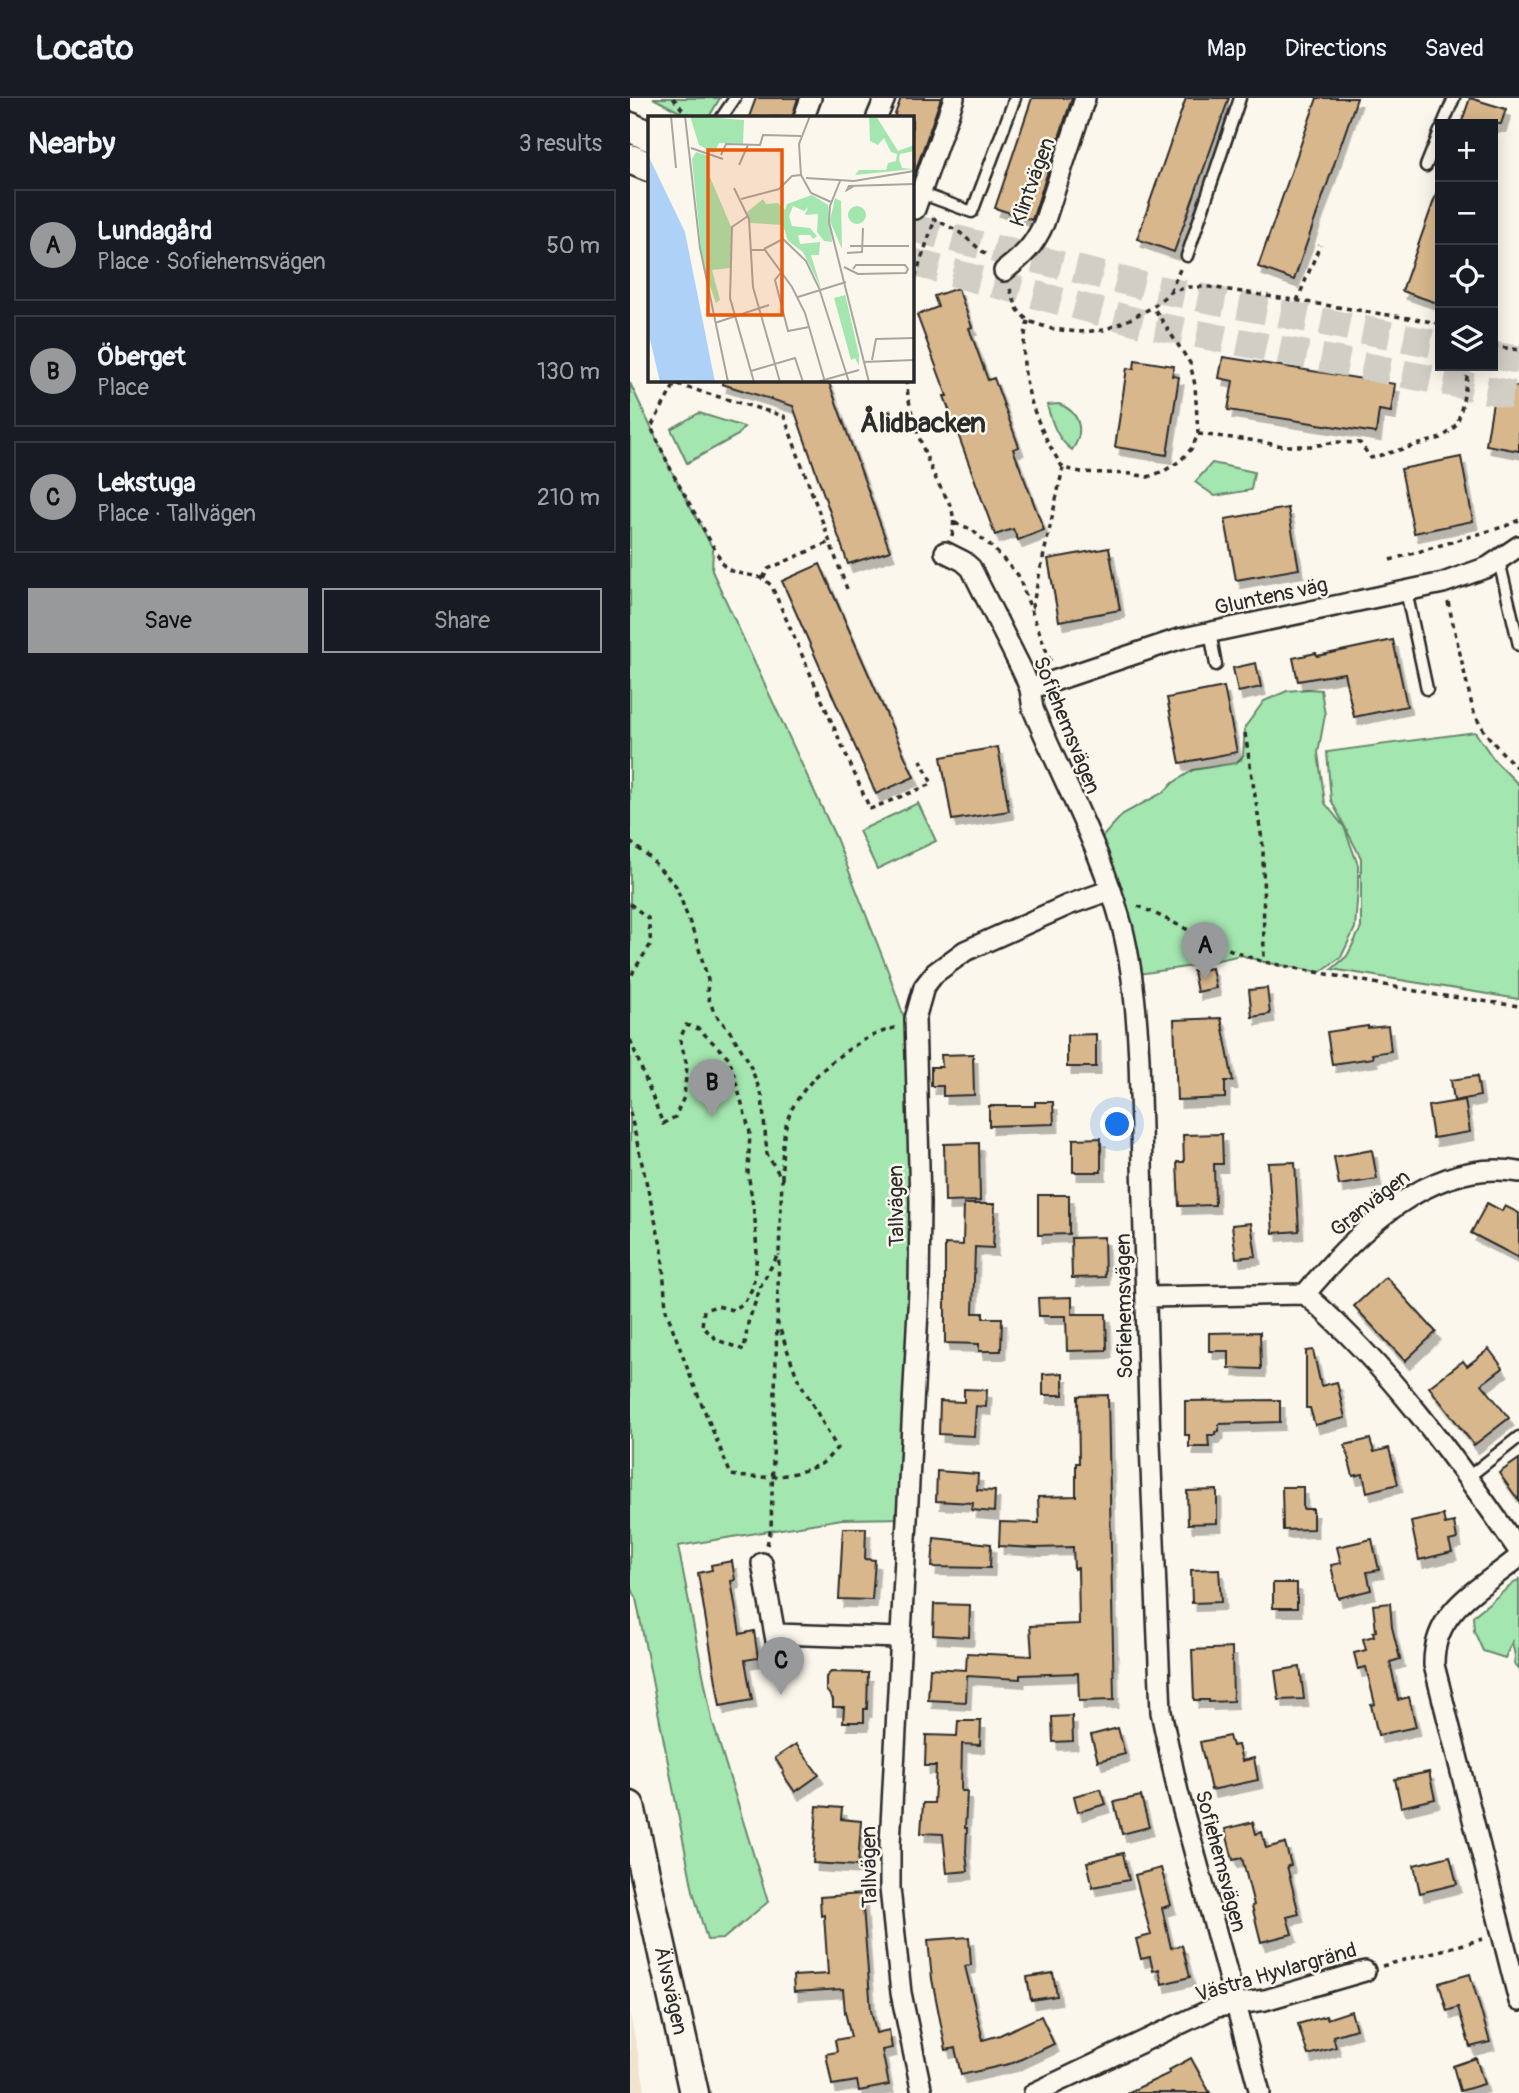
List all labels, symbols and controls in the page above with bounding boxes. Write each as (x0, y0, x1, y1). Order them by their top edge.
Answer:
text: Locato (35, 28, 133, 69)
text: Map (1207, 34, 1247, 63)
text: Directions (1285, 34, 1386, 63)
text: Saved (1424, 34, 1484, 63)
inset map (648, 116, 914, 382)
map controls (1435, 119, 1498, 371)
button: + (1435, 119, 1498, 182)
text: Nearby (28, 125, 115, 162)
text: 3 results (519, 129, 602, 158)
street label: Klintvägen (1004, 134, 1061, 231)
button: − (1435, 182, 1498, 245)
text: Lundagård (97, 215, 212, 247)
text: A (46, 231, 60, 260)
text: 50 m (546, 231, 600, 260)
button: locate (1435, 245, 1498, 308)
text: Place · Sofiehemsvägen (97, 247, 326, 276)
button: layers (1435, 308, 1498, 371)
text: Öberget (97, 341, 186, 373)
text: B (46, 357, 60, 386)
text: 130 m (537, 357, 600, 386)
text: Place (97, 373, 149, 402)
district label: Ålidbacken (860, 405, 986, 441)
text: Lekstuga (97, 467, 196, 499)
text: C (46, 483, 60, 512)
text: 210 m (537, 483, 600, 512)
text: Place · Tallvägen (97, 499, 256, 528)
street label: Gluntens väg (1212, 571, 1330, 622)
button: Save (28, 588, 308, 653)
button: Share (322, 588, 602, 653)
street label: Sofiehemsvägen (1027, 653, 1106, 798)
pin: A (1182, 922, 1228, 980)
pin: B (689, 1059, 735, 1117)
your location (1100, 1107, 1134, 1141)
street label: Granvägen (1325, 1164, 1416, 1243)
street label: Tallvägen (882, 1165, 911, 1247)
street label: Sofiehemsvägen (1110, 1233, 1139, 1379)
pin: C (758, 1637, 804, 1695)
street label: Sofiehemsvägen (1189, 1787, 1252, 1935)
street label: Tallvägen (855, 1826, 884, 1908)
street label: Västra Hyvlargränd (1192, 1937, 1360, 2008)
street label: Älvsvägen (648, 1944, 694, 2037)

